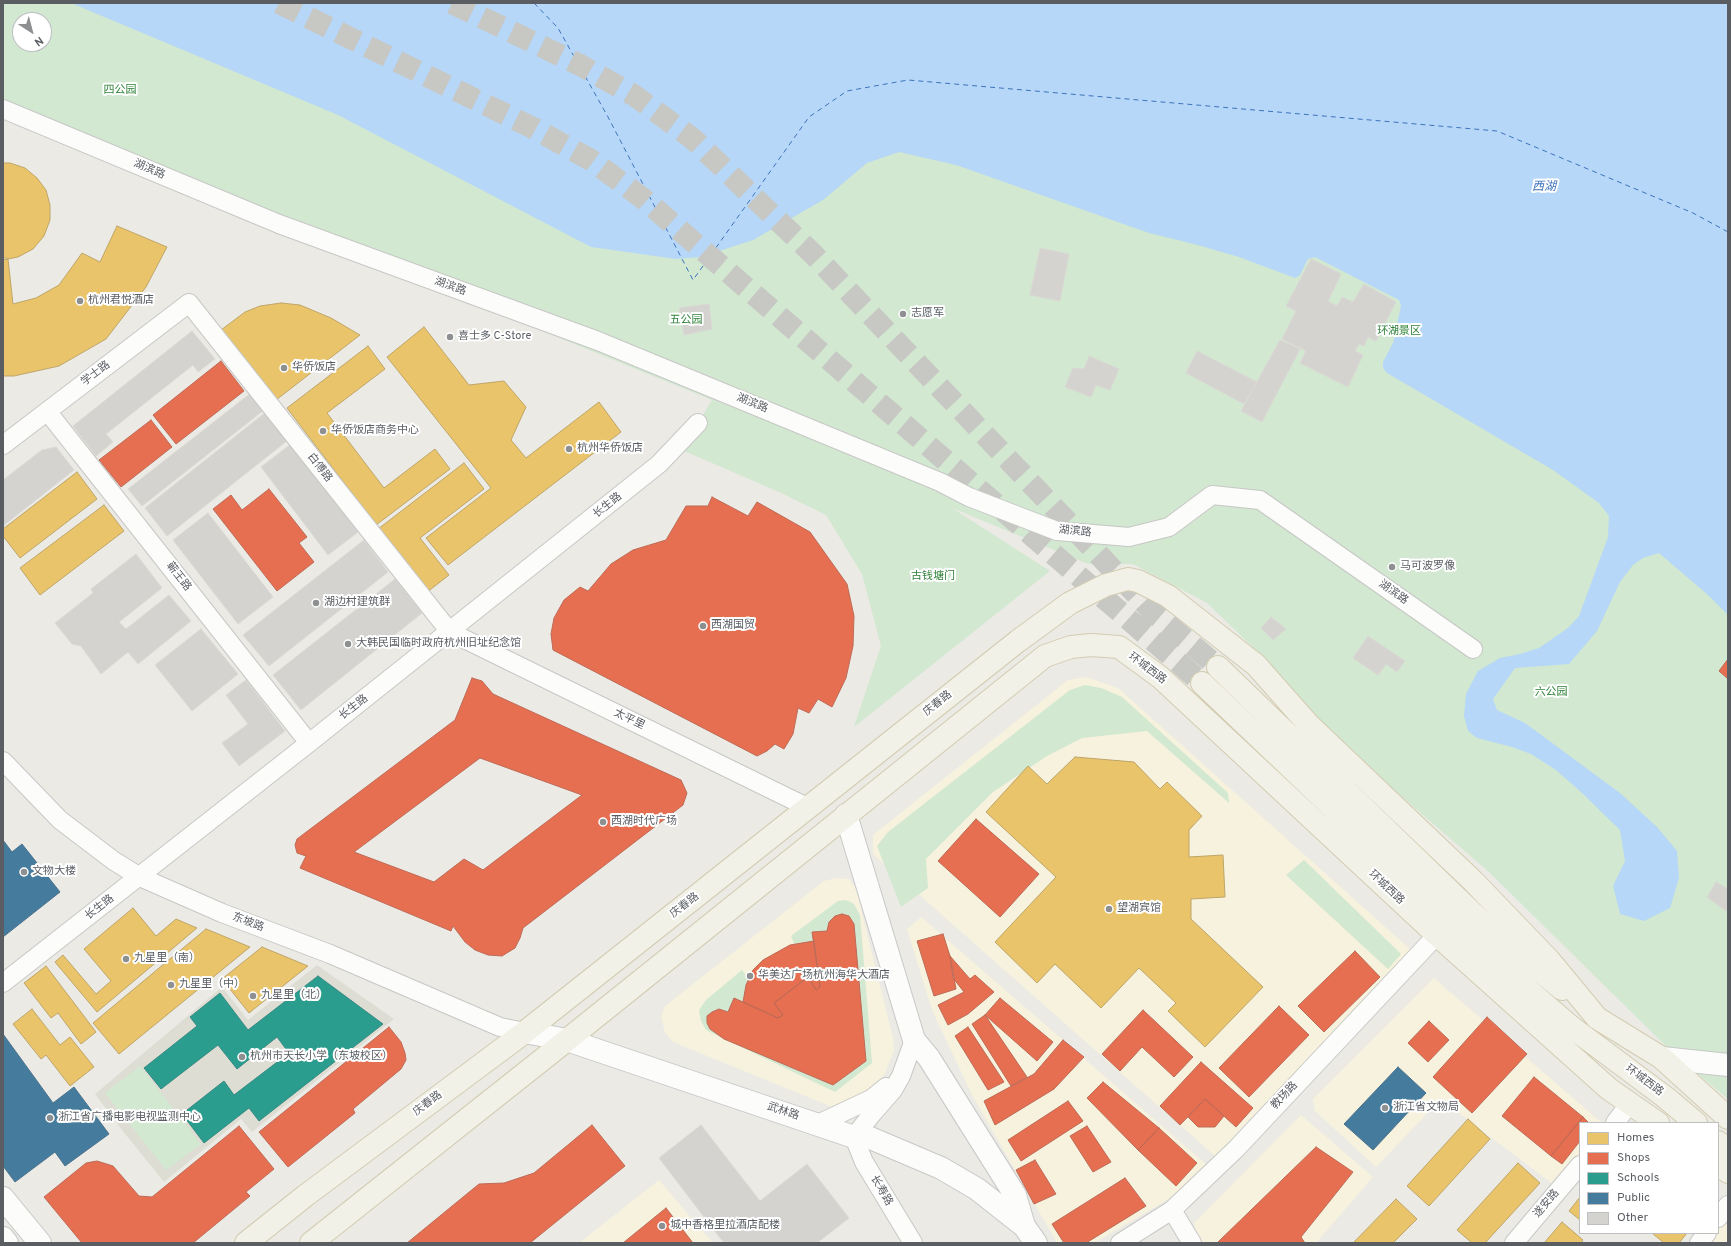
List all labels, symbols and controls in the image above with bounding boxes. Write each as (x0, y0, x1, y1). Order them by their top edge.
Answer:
north arrow (12, 12, 52, 52)
text: N (31, 33, 46, 49)
park label: 四公园 (104, 84, 136, 98)
street label: 湖滨路 (131, 157, 167, 183)
water label: 西湖 (1532, 181, 1556, 195)
street label: 湖滨路 (432, 275, 468, 299)
place label: 杭州君悦酒店 (88, 294, 154, 308)
marker: 杭州君悦酒店 (75, 296, 85, 306)
place label: 志愿军 (911, 307, 944, 321)
marker: 志愿军 (898, 309, 908, 319)
park label: 五公园 (670, 314, 702, 328)
park label: 环湖景区 (1377, 325, 1421, 339)
place label: 喜士多 C-Store (458, 330, 531, 344)
marker: 喜士多 C-Store (445, 332, 455, 342)
street label: 学士路 (79, 359, 113, 389)
place label: 华侨饭店 (292, 361, 336, 375)
marker: 华侨饭店 (279, 363, 289, 373)
street label: 湖滨路 (734, 392, 770, 416)
place label: 华侨饭店商务中心 (331, 424, 419, 438)
marker: 华侨饭店商务中心 (318, 426, 328, 436)
place label: 杭州华侨饭店 (577, 442, 643, 456)
marker: 杭州华侨饭店 (564, 444, 574, 454)
street label: 白傅路 (304, 451, 334, 485)
street label: 长生路 (591, 490, 625, 522)
street label: 湖滨路 (1058, 524, 1092, 540)
street label: 蕲王路 (163, 560, 193, 594)
place label: 马可波罗像 (1400, 560, 1455, 574)
marker: 马可波罗像 (1387, 562, 1397, 572)
park label: 古钱塘门 (911, 570, 955, 584)
street label: 湖滨路 (1376, 578, 1410, 608)
place label: 湖边村建筑群 (324, 596, 390, 610)
marker: 湖边村建筑群 (311, 598, 321, 608)
place label: 西湖国贸 (711, 619, 755, 633)
marker: 西湖国贸 (698, 621, 708, 631)
place label: 大韩民国临时政府杭州旧址纪念馆 (356, 637, 521, 651)
marker: 大韩民国临时政府杭州旧址纪念馆 (343, 639, 353, 649)
street label: 环城西路 (1125, 650, 1169, 688)
park label: 六公园 (1535, 686, 1567, 700)
street label: 庆春路 (921, 688, 955, 720)
street label: 长生路 (337, 693, 371, 723)
street label: 太平里 (611, 707, 647, 733)
place label: 西湖时代广场 (611, 815, 677, 829)
marker: 西湖时代广场 (598, 817, 608, 827)
place label: 文物大楼 (32, 865, 76, 879)
marker: 文物大楼 (19, 867, 29, 877)
street label: 环城西路 (1365, 868, 1407, 908)
street label: 庆春路 (668, 891, 702, 921)
street label: 长生路 (83, 893, 117, 923)
place label: 望湖宾馆 (1117, 902, 1161, 916)
marker: 望湖宾馆 (1104, 904, 1114, 914)
street label: 东坡路 (230, 911, 266, 935)
place label: 九星里（南） (134, 952, 200, 966)
marker: 九星里（南） (121, 954, 131, 964)
place label: 华美达广场杭州海华大酒店 (758, 969, 890, 983)
marker: 华美达广场杭州海华大酒店 (745, 971, 755, 981)
place label: 九星里（中） (179, 978, 245, 992)
marker: 九星里（中） (166, 980, 176, 990)
place label: 九星里（北） (261, 989, 327, 1003)
marker: 九星里（北） (248, 991, 258, 1001)
place label: 杭州市天长小学（东坡校区） (250, 1050, 393, 1064)
marker: 杭州市天长小学（东坡校区） (237, 1052, 247, 1062)
street label: 环城西路 (1622, 1062, 1666, 1100)
street label: 教场路 (1269, 1079, 1301, 1113)
street label: 庆春路 (411, 1089, 445, 1119)
street label: 武林路 (765, 1100, 801, 1124)
place label: 浙江省文物局 (1393, 1101, 1459, 1115)
marker: 浙江省文物局 (1380, 1103, 1390, 1113)
place label: 浙江省广播电影电视监测中心 (58, 1111, 201, 1125)
marker: 浙江省广播电影电视监测中心 (45, 1113, 55, 1123)
legend (1579, 1122, 1719, 1234)
text: Homes (1617, 1130, 1654, 1146)
text: Shops (1617, 1150, 1650, 1166)
text: Schools (1617, 1170, 1659, 1186)
street label: 长寿路 (867, 1173, 895, 1209)
street label: 遂安路 (1531, 1187, 1563, 1221)
text: Public (1617, 1190, 1650, 1206)
text: Other (1617, 1210, 1648, 1226)
place label: 城中香格里拉酒店配楼 (670, 1219, 780, 1233)
marker: 城中香格里拉酒店配楼 (657, 1221, 667, 1231)

